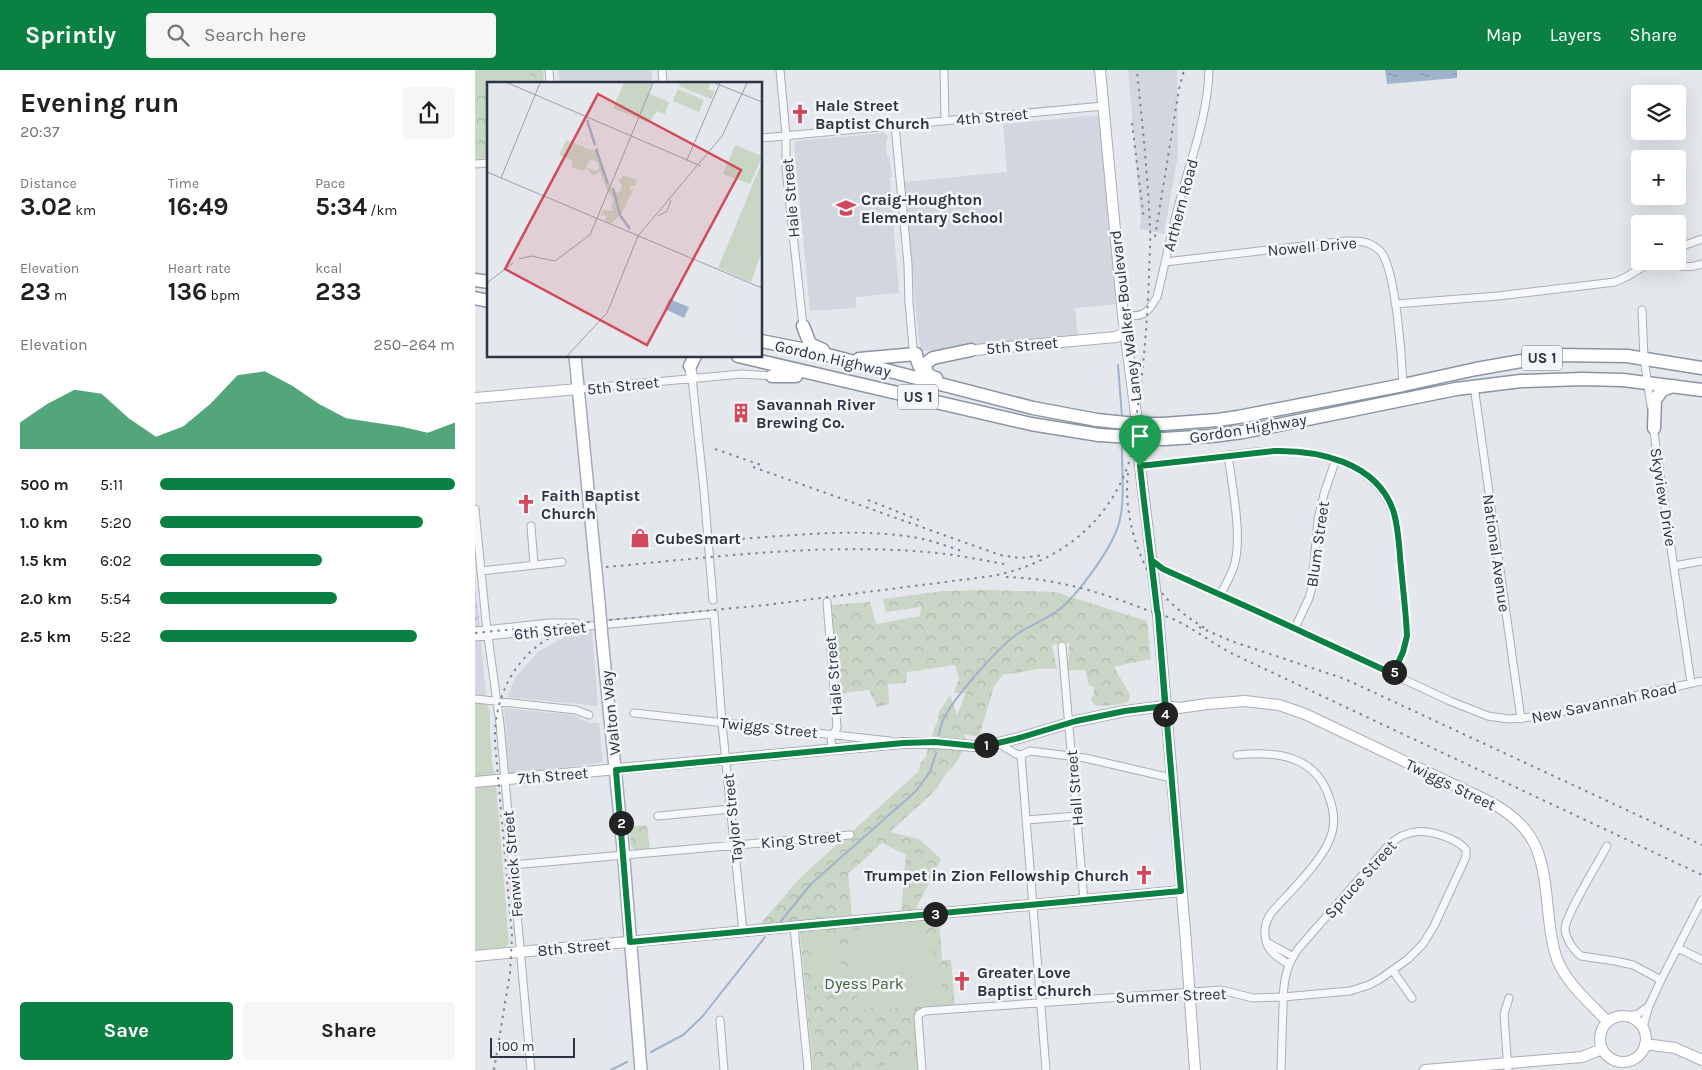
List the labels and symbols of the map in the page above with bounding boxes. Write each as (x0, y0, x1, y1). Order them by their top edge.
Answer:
inset map (487, 82, 763, 358)
place label: Hale Street Baptist Church (815, 96, 930, 133)
church icon: Hale Street Baptist Church (789, 103, 811, 125)
street label: 4th Street (955, 104, 1029, 129)
street label: Hale Street (778, 157, 803, 239)
street label: Arthern Road (1159, 157, 1202, 253)
place label: Craig-Houghton Elementary School (861, 190, 1003, 227)
school or university icon: Craig-Houghton Elementary School (835, 197, 857, 219)
street label: Laney Walker Boulevard (1106, 229, 1145, 403)
street label: Nowell Drive (1267, 233, 1358, 260)
street label: 5th Street (985, 333, 1059, 358)
street label: Gordon Highway (773, 336, 893, 381)
road number: US 1 (1522, 346, 1562, 370)
street label: 5th Street (586, 372, 660, 399)
road number: US 1 (898, 384, 938, 410)
place label: Savannah River Brewing Co. (756, 395, 876, 432)
building icon: Savannah River Brewing Co. (730, 402, 752, 424)
street label: Gordon Highway (1188, 410, 1309, 447)
pin (1119, 415, 1161, 466)
street label: Skyview Drive (1646, 446, 1681, 548)
place label: Faith Baptist Church (541, 486, 640, 523)
church icon: Faith Baptist Church (515, 493, 537, 515)
street label: National Avenue (1479, 493, 1514, 613)
street label: Blum Street (1302, 500, 1333, 588)
shop icon: CubeSmart (629, 527, 651, 549)
place label: CubeSmart (655, 529, 741, 548)
street label: 6th Street (513, 617, 587, 644)
street label: Hale Street (821, 635, 846, 717)
pin: 5 (1381, 660, 1407, 684)
street label: Walton Way (597, 669, 624, 756)
street label: New Savannah Road (1530, 678, 1679, 727)
pin: 4 (1153, 702, 1177, 726)
street label: Twiggs Street (719, 713, 819, 742)
pin: 1 (973, 732, 999, 758)
street label: Hall Street (1062, 749, 1087, 827)
street label: Twiggs Street (1402, 754, 1499, 815)
street label: 7th Street (517, 763, 589, 788)
street label: Taylor Street (718, 772, 747, 863)
street label: Fenwick Street (498, 810, 527, 918)
pin: 2 (609, 810, 633, 836)
street label: King Street (760, 827, 842, 852)
street label: Spruce Street (1320, 836, 1400, 922)
church icon: Trumpet in Zion Fellowship Church (1133, 864, 1155, 886)
place label: Trumpet in Zion Fellowship Church (864, 866, 1129, 885)
pin: 3 (923, 902, 947, 926)
street label: 8th Street (537, 935, 611, 960)
place label: Greater Love Baptist Church (977, 963, 1092, 1000)
church icon: Greater Love Baptist Church (951, 970, 973, 992)
park label: Dyess Park (824, 974, 904, 993)
street label: Summer Street (1115, 984, 1227, 1007)
scale bar (490, 1035, 575, 1058)

